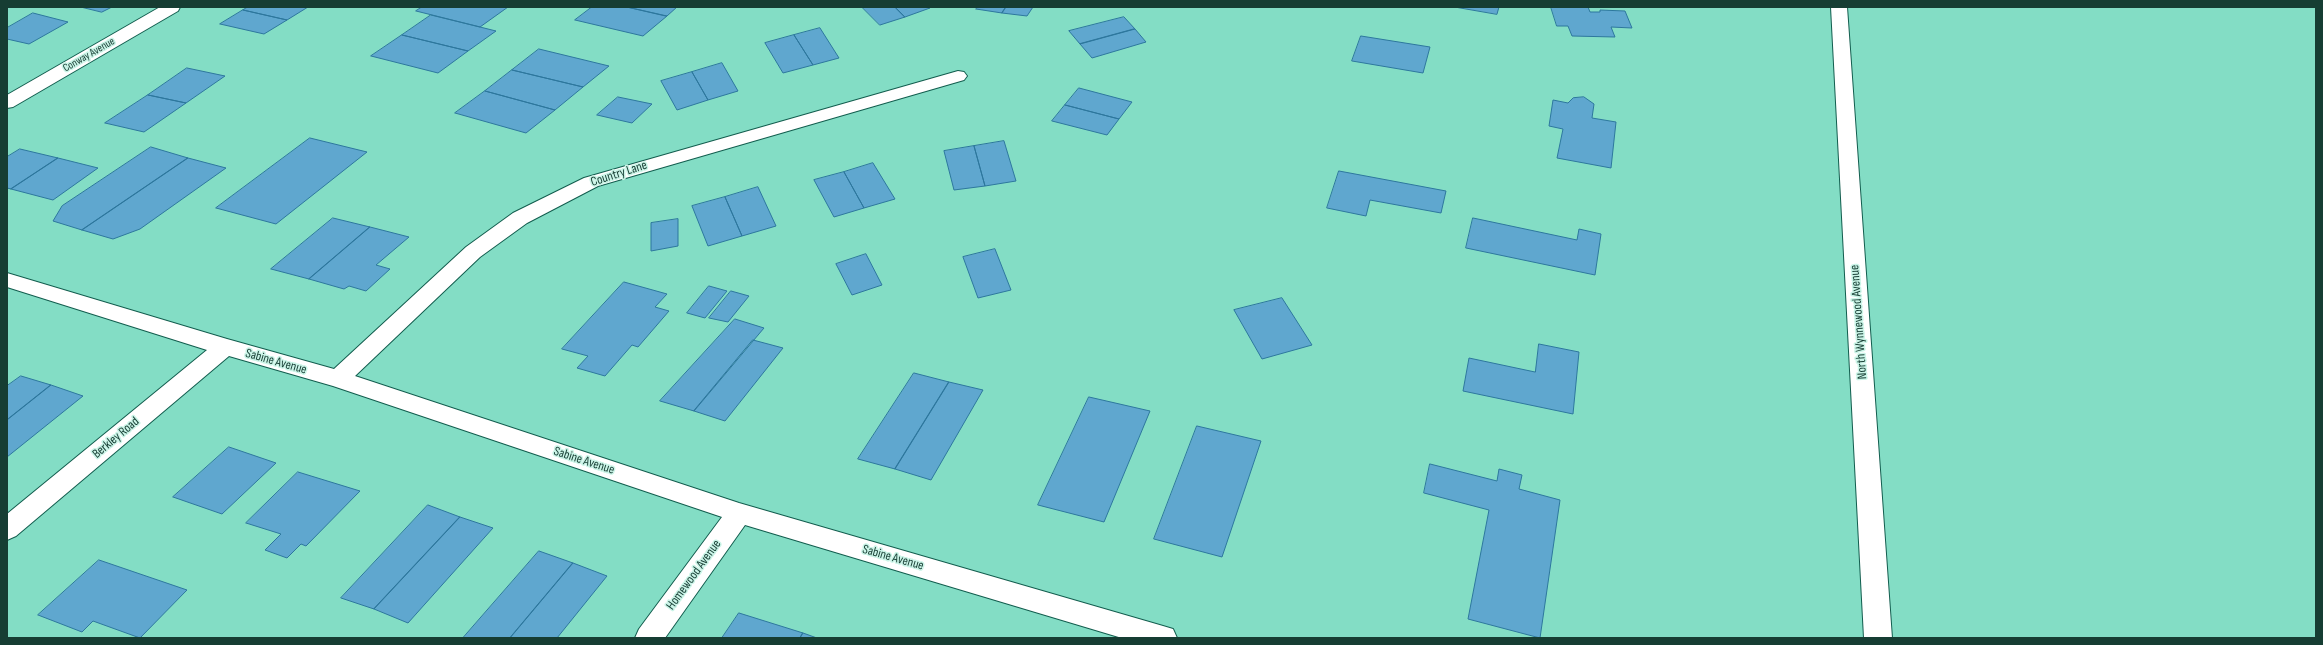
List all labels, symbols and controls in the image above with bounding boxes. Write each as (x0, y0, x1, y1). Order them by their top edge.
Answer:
street label: Conway Avenue (61, 35, 117, 75)
street label: Country Lane (589, 158, 649, 190)
street label: North Wynnewood Avenue (1847, 264, 1871, 380)
street label: Sabine Avenue (244, 346, 308, 378)
street label: Berkley Road (90, 414, 142, 462)
street label: Sabine Avenue (552, 444, 616, 478)
street label: Homewood Avenue (663, 537, 725, 613)
street label: Sabine Avenue (861, 542, 925, 574)

